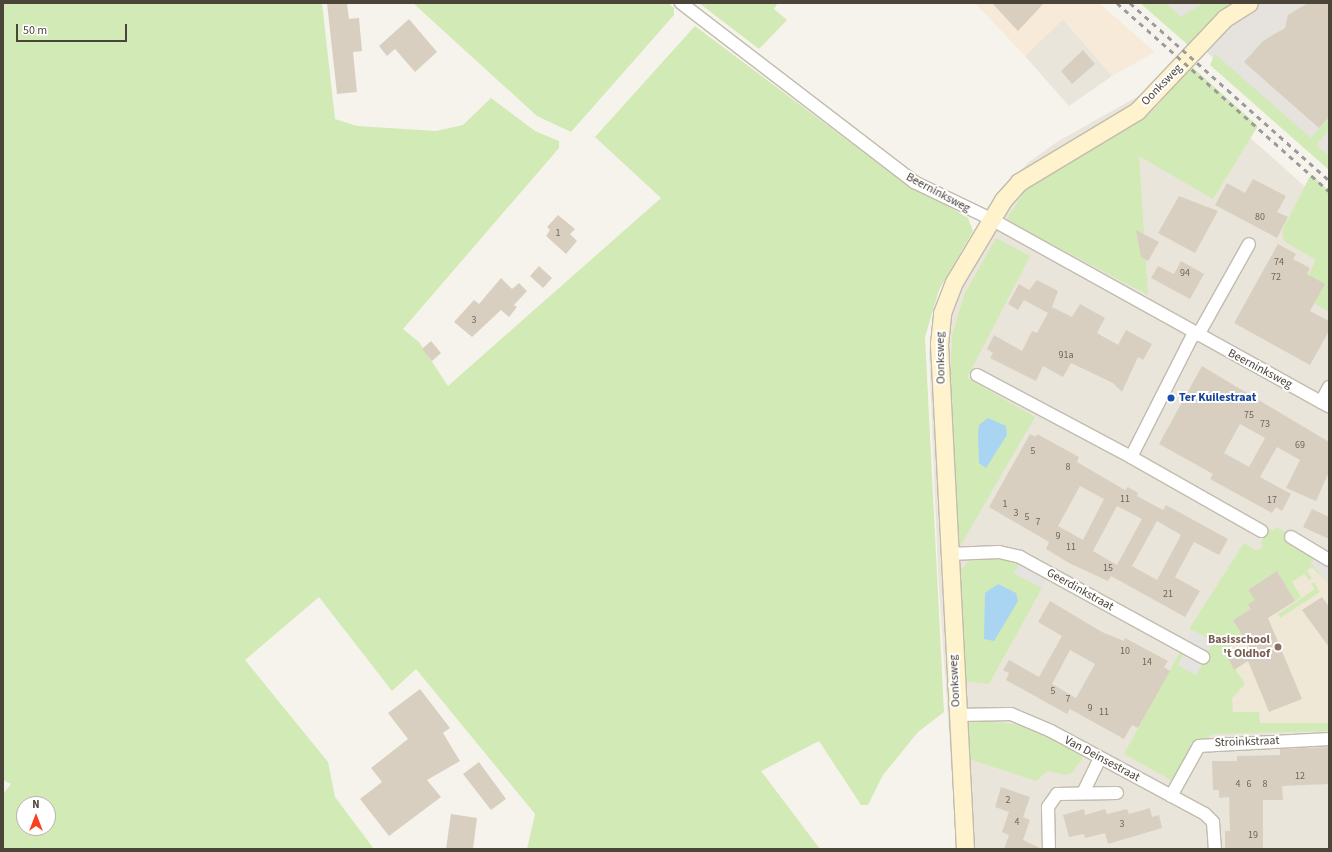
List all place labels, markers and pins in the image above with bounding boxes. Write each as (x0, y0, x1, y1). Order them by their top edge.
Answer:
place label: Ter Kuilestraat (1179, 391, 1256, 405)
marker: Ter Kuilestraat (1166, 393, 1176, 403)
place label: Basisschool 't Oldhof (1208, 633, 1270, 661)
marker: Basisschool 't Oldhof (1273, 642, 1283, 652)

